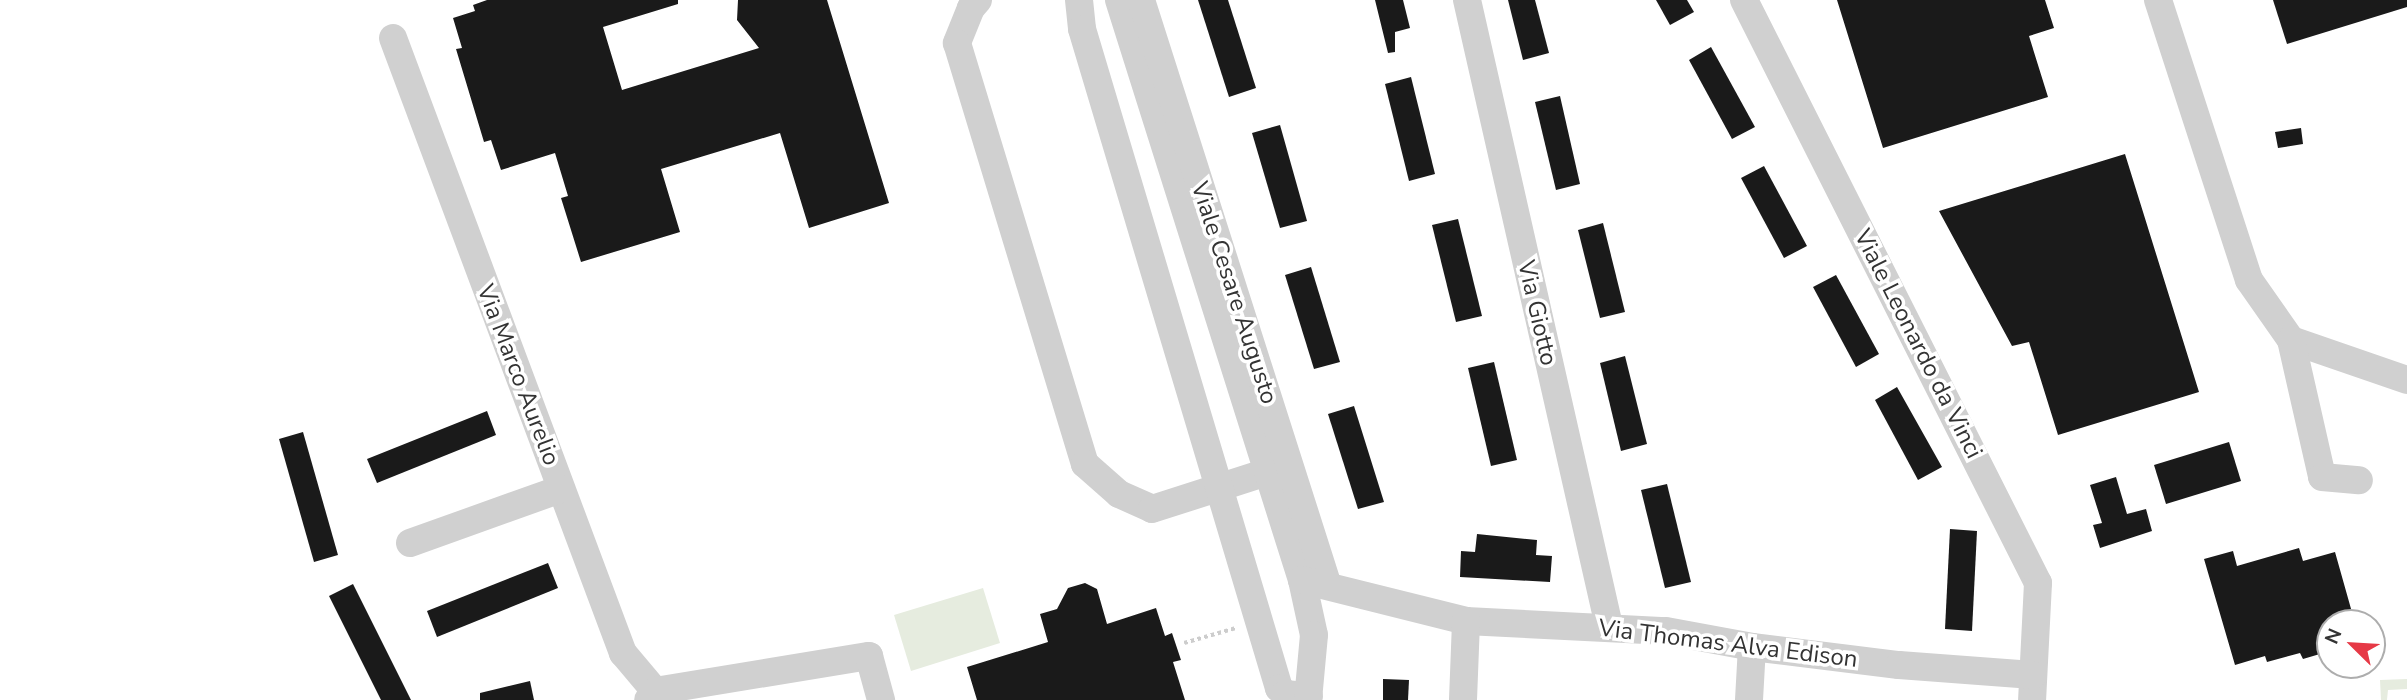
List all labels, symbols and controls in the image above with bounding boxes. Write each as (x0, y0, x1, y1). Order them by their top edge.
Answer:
street label: Viale Cesare Augusto (1184, 178, 1284, 408)
street label: Viale Leonardo da Vinci (1848, 225, 1988, 463)
street label: Via Giotto (1511, 258, 1563, 368)
street label: Via Marco Aurelio (470, 281, 566, 469)
north arrow (2316, 609, 2386, 679)
street label: Via Thomas Alva Edison (1597, 614, 1859, 674)
text: N (2319, 624, 2348, 648)

